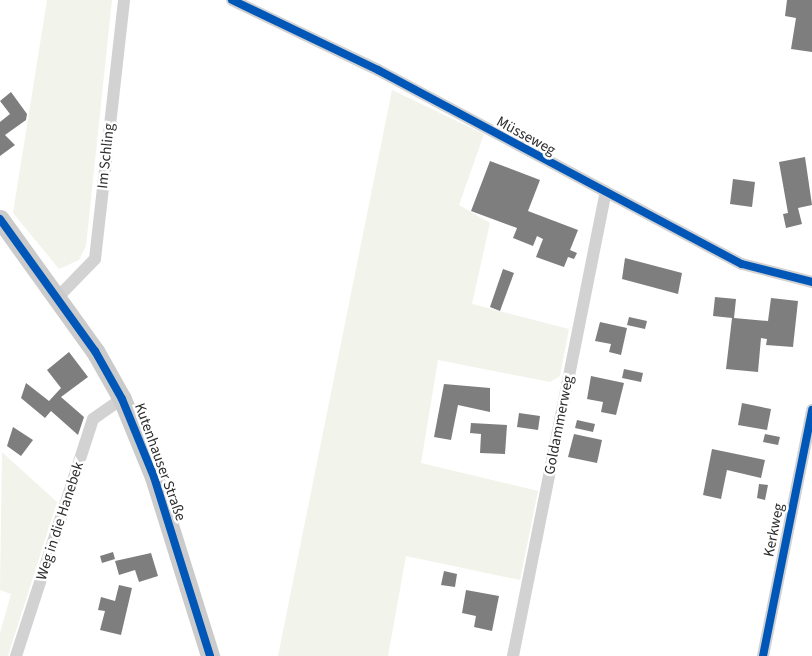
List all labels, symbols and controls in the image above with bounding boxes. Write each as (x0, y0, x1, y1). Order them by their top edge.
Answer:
street label: Müsseweg (493, 112, 559, 160)
street label: Im Schling (94, 122, 118, 190)
street label: Goldammerweg (541, 374, 577, 476)
street label: Kutenhauser Straße (130, 401, 190, 523)
street label: Weg in die Hanebek (32, 460, 88, 582)
street label: Kerkweg (760, 502, 788, 558)

